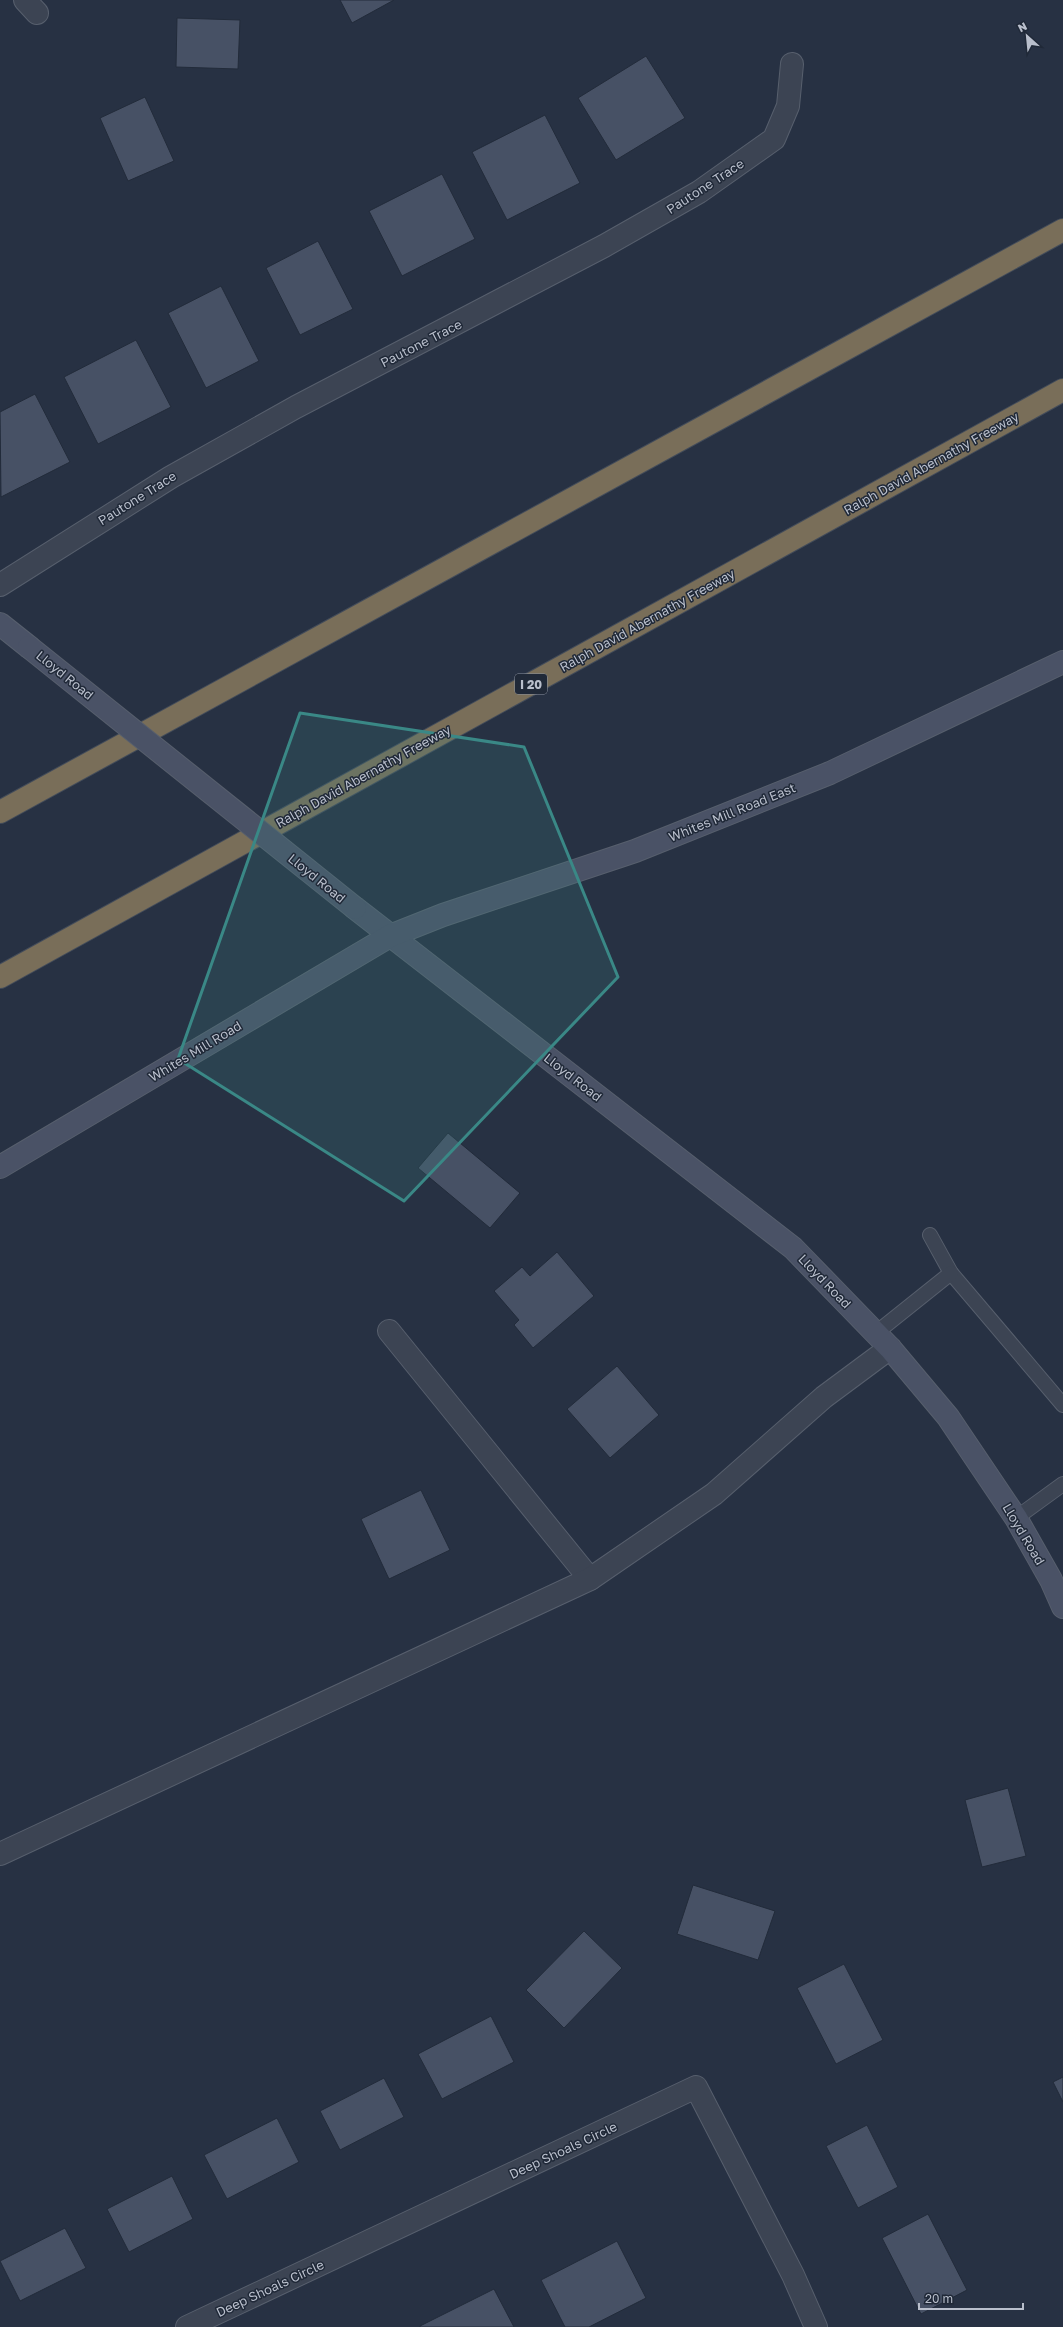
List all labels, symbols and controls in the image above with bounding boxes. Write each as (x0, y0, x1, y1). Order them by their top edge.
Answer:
north arrow (1007, 16, 1047, 56)
text: N (1016, 19, 1029, 34)
street label: Pautone Trace (663, 155, 747, 217)
street label: Pautone Trace (378, 316, 464, 370)
street label: Ralph David Abernathy Freeway (841, 408, 1022, 518)
street label: Pautone Trace (95, 468, 179, 528)
street label: Ralph David Abernathy Freeway (557, 565, 738, 675)
street label: Lloyd Road (33, 647, 97, 703)
road number: I 20 (515, 674, 547, 694)
street label: Ralph David Abernathy Freeway (273, 721, 454, 831)
street label: Whites Mill Road East (666, 779, 798, 845)
street label: Lloyd Road (285, 850, 349, 906)
street label: Whites Mill Road (146, 1017, 244, 1085)
street label: Lloyd Road (541, 1049, 605, 1105)
street label: Lloyd Road (795, 1251, 855, 1311)
street label: Lloyd Road (999, 1500, 1049, 1568)
street label: Deep Shoals Circle (507, 2118, 619, 2182)
street label: Deep Shoals Circle (214, 2256, 326, 2320)
scale bar (919, 2285, 1023, 2311)
text: 20 m (925, 2291, 953, 2306)

